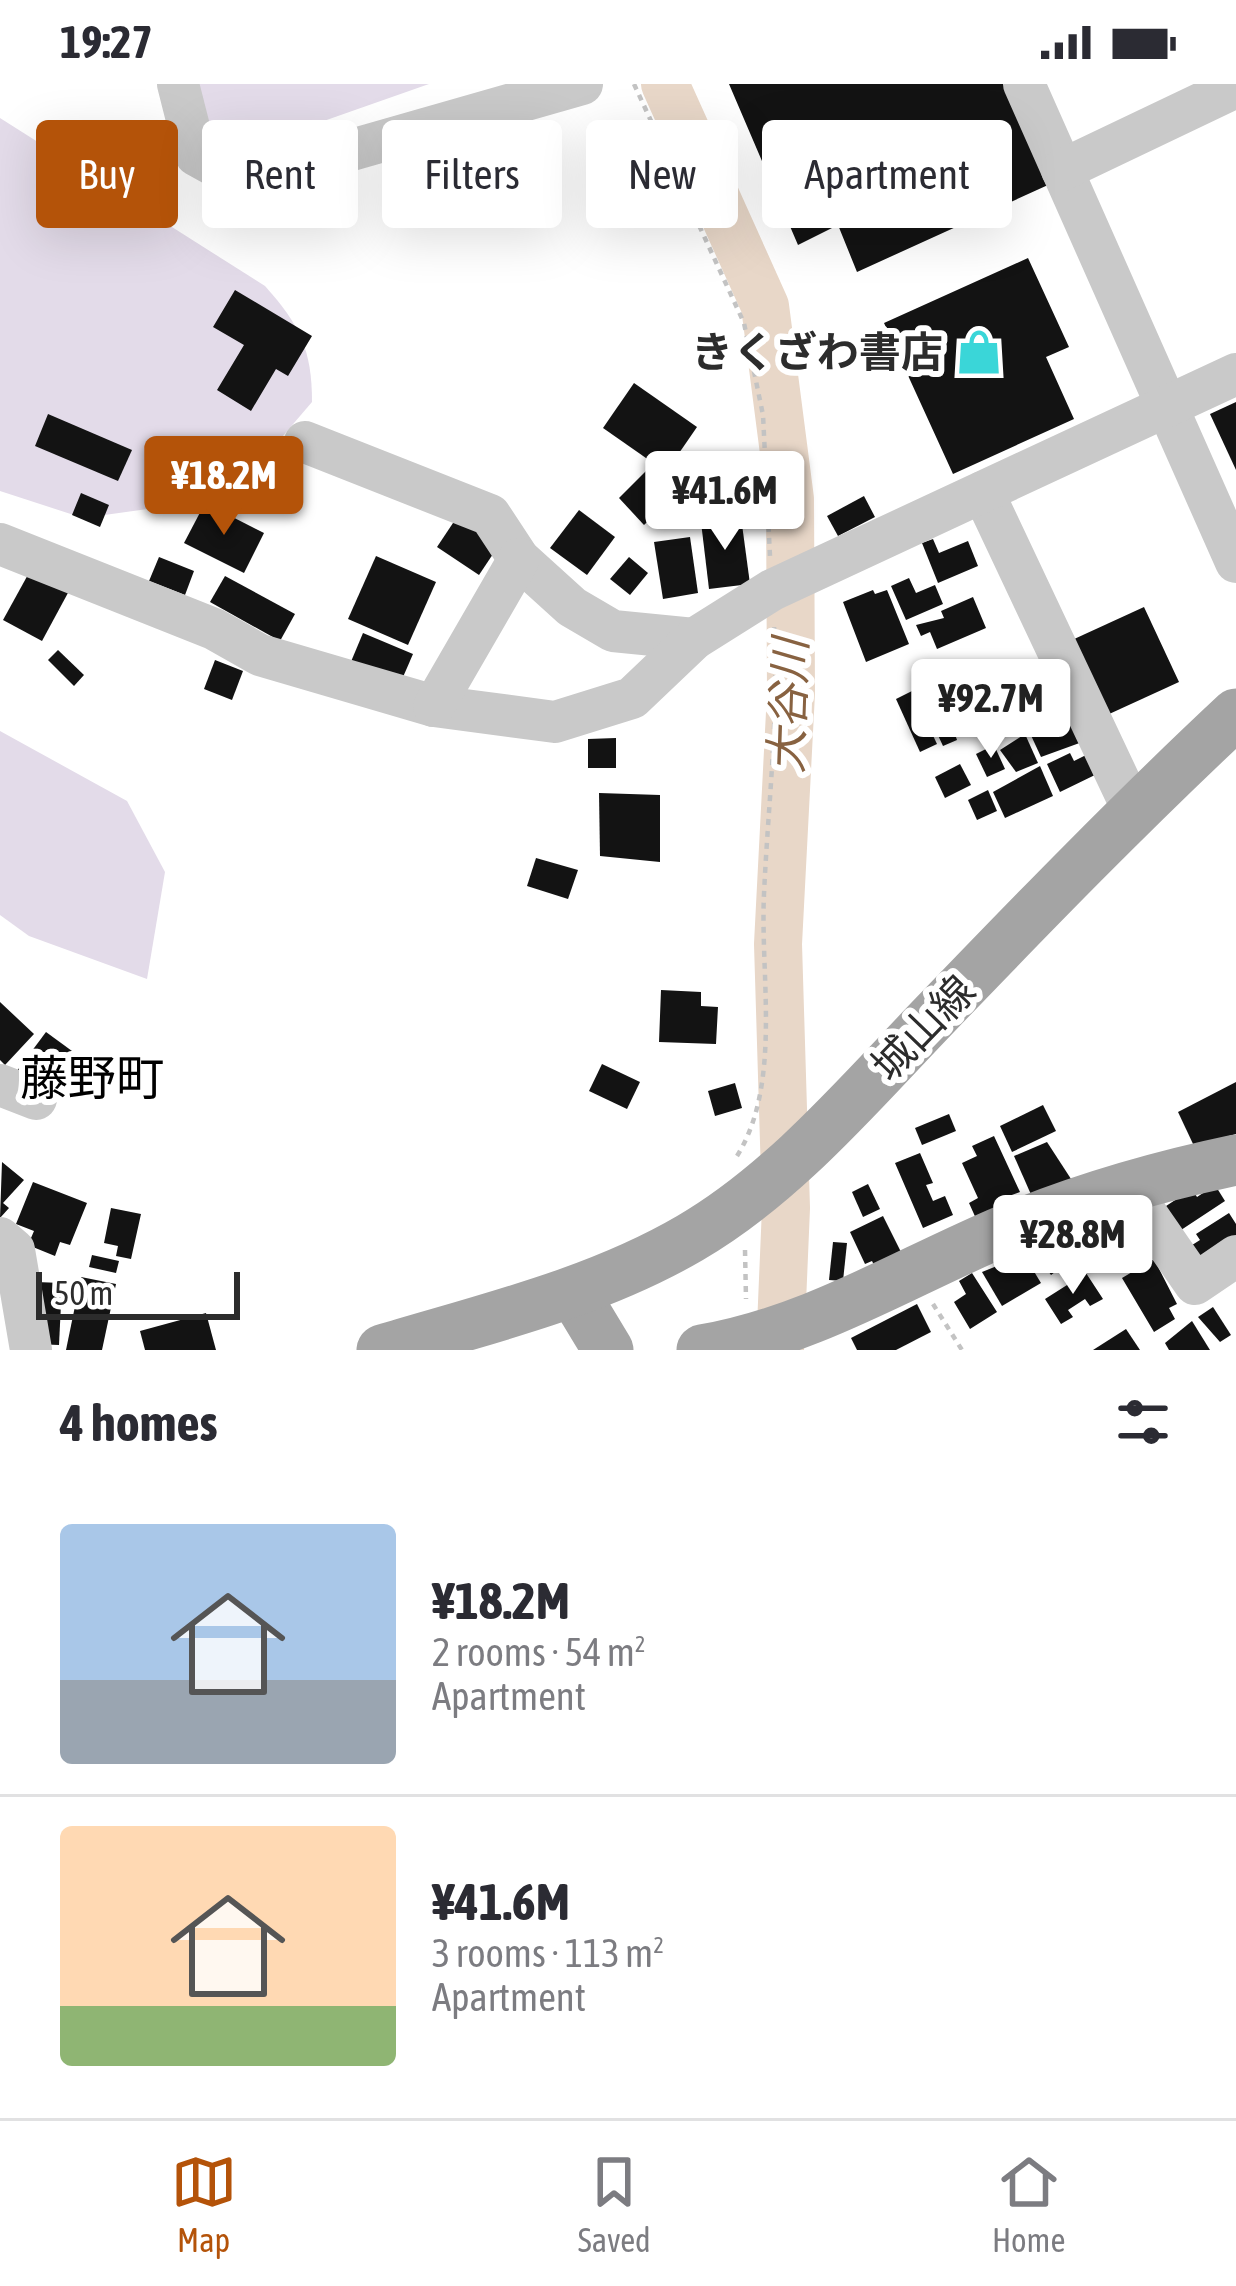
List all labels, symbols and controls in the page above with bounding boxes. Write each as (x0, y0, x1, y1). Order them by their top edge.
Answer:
text: 19:27 (60, 16, 153, 68)
chip: Buy (36, 120, 178, 228)
chip: Rent (202, 120, 358, 228)
chip: Filters (382, 120, 562, 228)
chip: New (586, 120, 738, 228)
chip: Apartment (762, 120, 1012, 228)
shop icon: きくざわ書店 (954, 327, 1004, 377)
place label: きくざわ書店 (691, 328, 943, 376)
pin: ¥18.2M (126, 436, 322, 538)
pin: ¥41.6M (627, 451, 823, 553)
text: ¥18.2M (171, 453, 277, 497)
text: ¥41.6M (672, 468, 778, 512)
water label: 大谷川 (760, 634, 816, 774)
pin: ¥92.7M (893, 659, 1089, 761)
text: ¥92.7M (938, 676, 1044, 720)
street label: 城山線 (862, 966, 984, 1090)
district label: 藤野町 (20, 1050, 164, 1105)
pin: ¥28.8M (975, 1195, 1171, 1297)
text: ¥28.8M (1020, 1212, 1126, 1256)
scale bar (36, 1266, 240, 1319)
text: 50 m (54, 1274, 113, 1312)
icon: filters (1110, 1389, 1176, 1455)
text: 4 homes (60, 1393, 218, 1452)
text: ¥18.2M (432, 1571, 570, 1630)
icon: home (156, 1572, 300, 1716)
text: 2 rooms · 54 m² (432, 1630, 646, 1674)
text: Apartment (432, 1674, 586, 1718)
text: ¥41.6M (432, 1872, 570, 1931)
icon: home (156, 1874, 300, 2018)
text: 3 rooms · 113 m² (432, 1931, 664, 1975)
text: Apartment (432, 1975, 586, 2019)
tab: Map (171, 2149, 237, 2259)
tab: Saved (578, 2149, 651, 2259)
tab: Home (992, 2149, 1065, 2259)

